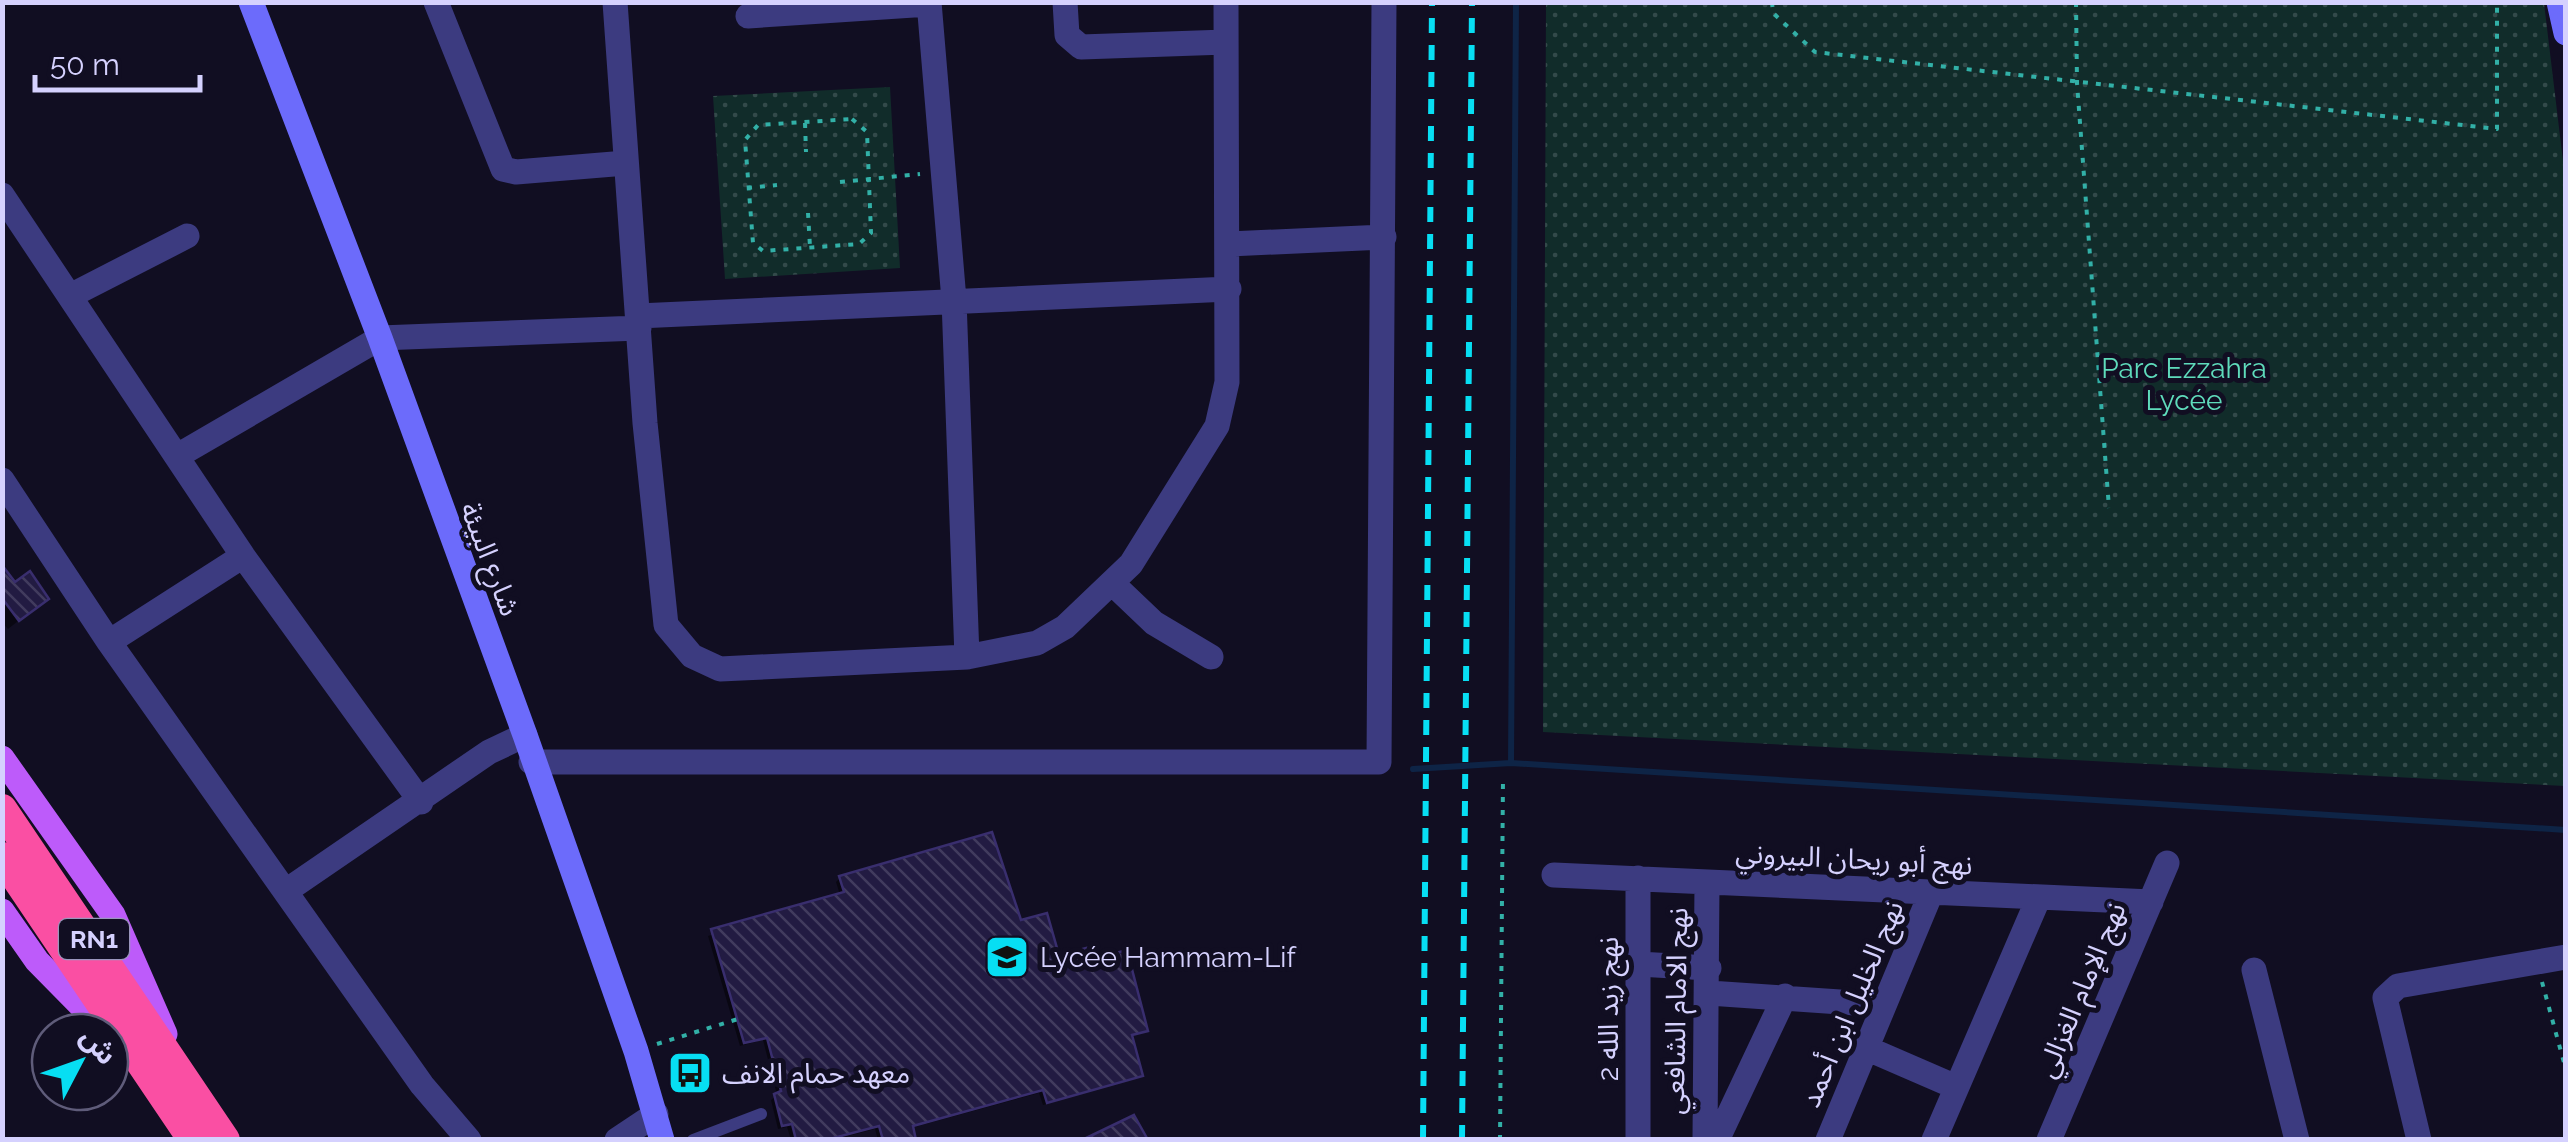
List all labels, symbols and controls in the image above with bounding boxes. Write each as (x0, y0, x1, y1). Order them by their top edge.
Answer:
scale bar (35, 30, 200, 92)
text: 50 m (50, 47, 120, 82)
park label: Parc Ezzahra Lycée (2101, 352, 2267, 417)
street label: شارع البيئة (450, 498, 527, 622)
street label: نهج أبو ريحان البيروني (1734, 835, 1973, 886)
street label: نهج الخليل ابن أحمد (1792, 895, 1914, 1114)
street label: نهج الإمام الغزالي (2029, 897, 2137, 1084)
street label: نهج الامام الشافعي (1658, 907, 1699, 1115)
road number: RN1 (59, 919, 129, 959)
school or university icon: Lycée Hammam-Lif (984, 934, 1030, 980)
street label: نهج زيد الله 2 (1592, 937, 1629, 1081)
place label: Lycée Hammam-Lif (1040, 941, 1297, 974)
north arrow (30, 1012, 130, 1112)
text: ش (73, 1021, 124, 1071)
bus stop icon: معهد حمام الانف (667, 1050, 713, 1096)
place label: معهد حمام الانف (722, 1057, 910, 1094)

